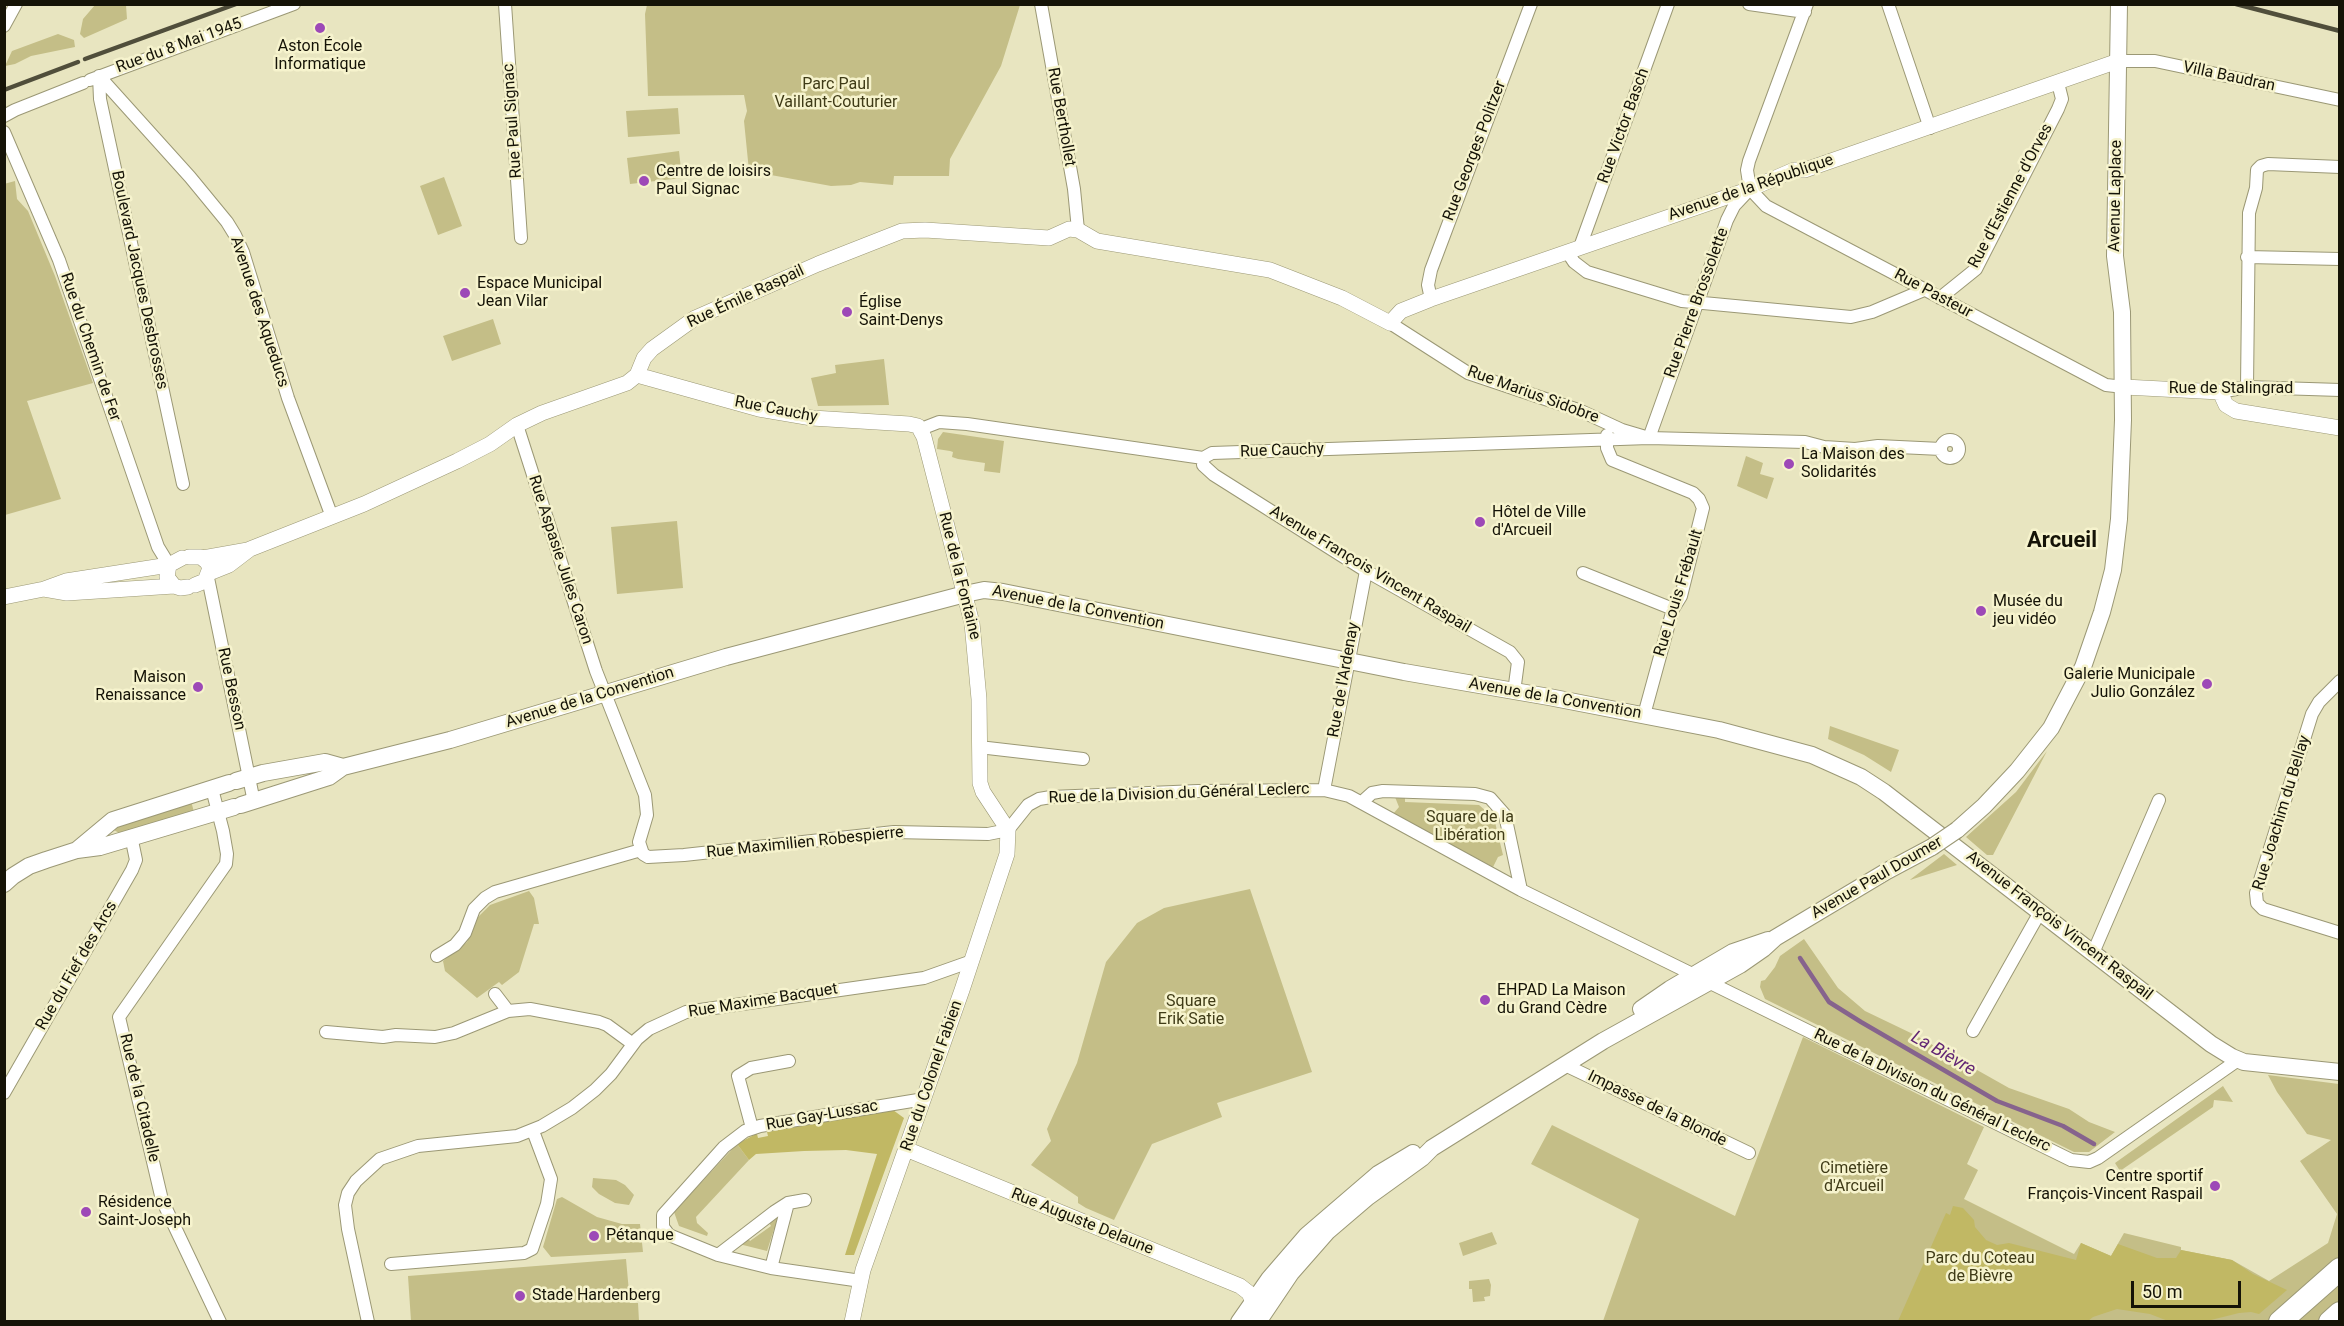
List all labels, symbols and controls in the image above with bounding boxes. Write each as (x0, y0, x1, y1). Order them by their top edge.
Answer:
street label: Rue du 8 Mai 1945 (114, 14, 244, 78)
marker: Aston École Informatique (313, 21, 327, 35)
place label: Aston École Informatique (274, 37, 366, 75)
street label: Villa Baudran (2181, 58, 2277, 96)
street label: Rue Paul Signac (499, 63, 527, 179)
street label: Rue Berthollet (1043, 66, 1079, 168)
street label: Rue Victor Basch (1594, 66, 1654, 186)
park label: Parc Paul Vaillant-Couturier (774, 75, 898, 113)
street label: Rue Georges Politzer (1439, 78, 1511, 224)
street label: Rue d'Estienne d'Orves (1965, 120, 2057, 272)
street label: Avenue Laplace (2105, 140, 2127, 252)
street label: Avenue de la République (1666, 151, 1836, 225)
place label: Centre de loisirs Paul Signac (656, 162, 771, 200)
street label: Boulevard Jacques Desbrosses (106, 169, 172, 391)
marker: Centre de loisirs Paul Signac (637, 174, 651, 188)
street label: Rue Pierre Brossolette (1661, 225, 1733, 381)
street label: Avenue des Aqueducs (226, 234, 292, 390)
street label: Rue Émile Raspail (684, 262, 808, 332)
street label: Rue Pasteur (1890, 265, 1976, 323)
street label: Rue du Chemin de Fer (56, 270, 124, 424)
place label: Espace Municipal Jean Vilar (477, 274, 602, 312)
marker: Espace Municipal Jean Vilar (458, 286, 472, 300)
place label: Église Saint-Denys (859, 293, 943, 331)
marker: Église Saint-Denys (840, 305, 854, 319)
street label: Rue Marius Sidobre (1465, 362, 1601, 428)
street label: Rue de Stalingrad (2169, 379, 2293, 399)
street label: Rue Cauchy (733, 393, 819, 427)
street label: Rue Cauchy (1240, 440, 1324, 462)
place label: La Maison des Solidarités (1801, 445, 1905, 483)
marker: La Maison des Solidarités (1782, 457, 1796, 471)
street label: Rue Aspasie Jules Caron (524, 473, 596, 647)
street label: Avenue François Vincent Raspail (1266, 502, 1474, 638)
place label: Hôtel de Ville d'Arcueil (1492, 503, 1586, 541)
street label: Rue de la Fontaine (934, 510, 984, 642)
marker: Hôtel de Ville d'Arcueil (1473, 515, 1487, 529)
street label: Rue Louis Frébault (1651, 527, 1707, 659)
district label: Arcueil (2027, 528, 2097, 554)
street label: Avenue de la Convention (990, 582, 1166, 634)
place label: Musée du jeu vidéo (1993, 592, 2063, 630)
marker: Musée du jeu vidéo (1974, 604, 1988, 618)
street label: Rue de l'Ardenay (1324, 621, 1364, 739)
street label: Rue Besson (213, 646, 249, 732)
street label: Avenue de la Convention (504, 663, 676, 733)
place label: Galerie Municipale Julio González (2063, 665, 2195, 703)
place label: Maison Renaissance (95, 668, 186, 706)
street label: Avenue de la Convention (1467, 674, 1643, 724)
marker: Galerie Municipale Julio González (2200, 677, 2214, 691)
marker: Maison Renaissance (191, 680, 205, 694)
street label: Rue Joachim du Bellay (2249, 733, 2315, 893)
street label: Rue de la Division du Général Leclerc (1048, 780, 1310, 808)
park label: Square de la Libération (1426, 808, 1514, 846)
street label: Rue Maximilien Robespierre (706, 823, 904, 863)
street label: Avenue Paul Doumer (1808, 833, 1946, 923)
street label: Avenue François Vincent Raspail (1962, 847, 2156, 1005)
street label: Rue du Fief des Arcs (32, 898, 122, 1034)
street label: Rue Maxime Bacquet (687, 980, 839, 1022)
place label: EHPAD La Maison du Grand Cèdre (1497, 981, 1626, 1019)
park label: Square Erik Satie (1158, 992, 1224, 1030)
marker: EHPAD La Maison du Grand Cèdre (1478, 993, 1492, 1007)
street label: Rue du Colonel Fabien (897, 998, 967, 1154)
street label: Rue de la Division du Général Leclerc (1811, 1025, 2053, 1157)
water label: La Bièvre (1907, 1027, 1979, 1081)
street label: Rue de la Citadelle (115, 1032, 163, 1164)
street label: Impasse de la Blonde (1584, 1067, 1730, 1151)
street label: Rue Gay-Lussac (765, 1097, 879, 1135)
park label: Cimetière d'Arcueil (1820, 1159, 1888, 1197)
place label: Centre sportif François-Vincent Raspail (2028, 1167, 2203, 1205)
marker: Centre sportif François-Vincent Raspail (2208, 1179, 2222, 1193)
street label: Rue Auguste Delaune (1008, 1185, 1156, 1259)
place label: Résidence Saint-Joseph (98, 1193, 191, 1231)
marker: Résidence Saint-Joseph (79, 1205, 93, 1219)
place label: Pétanque (606, 1226, 674, 1246)
marker: Pétanque (587, 1229, 601, 1243)
park label: Parc du Coteau de Bièvre (1926, 1249, 2034, 1287)
scale bar (2134, 1269, 2244, 1307)
text: 50 m (2142, 1281, 2182, 1302)
place label: Stade Hardenberg (532, 1286, 660, 1306)
marker: Stade Hardenberg (513, 1289, 527, 1303)

